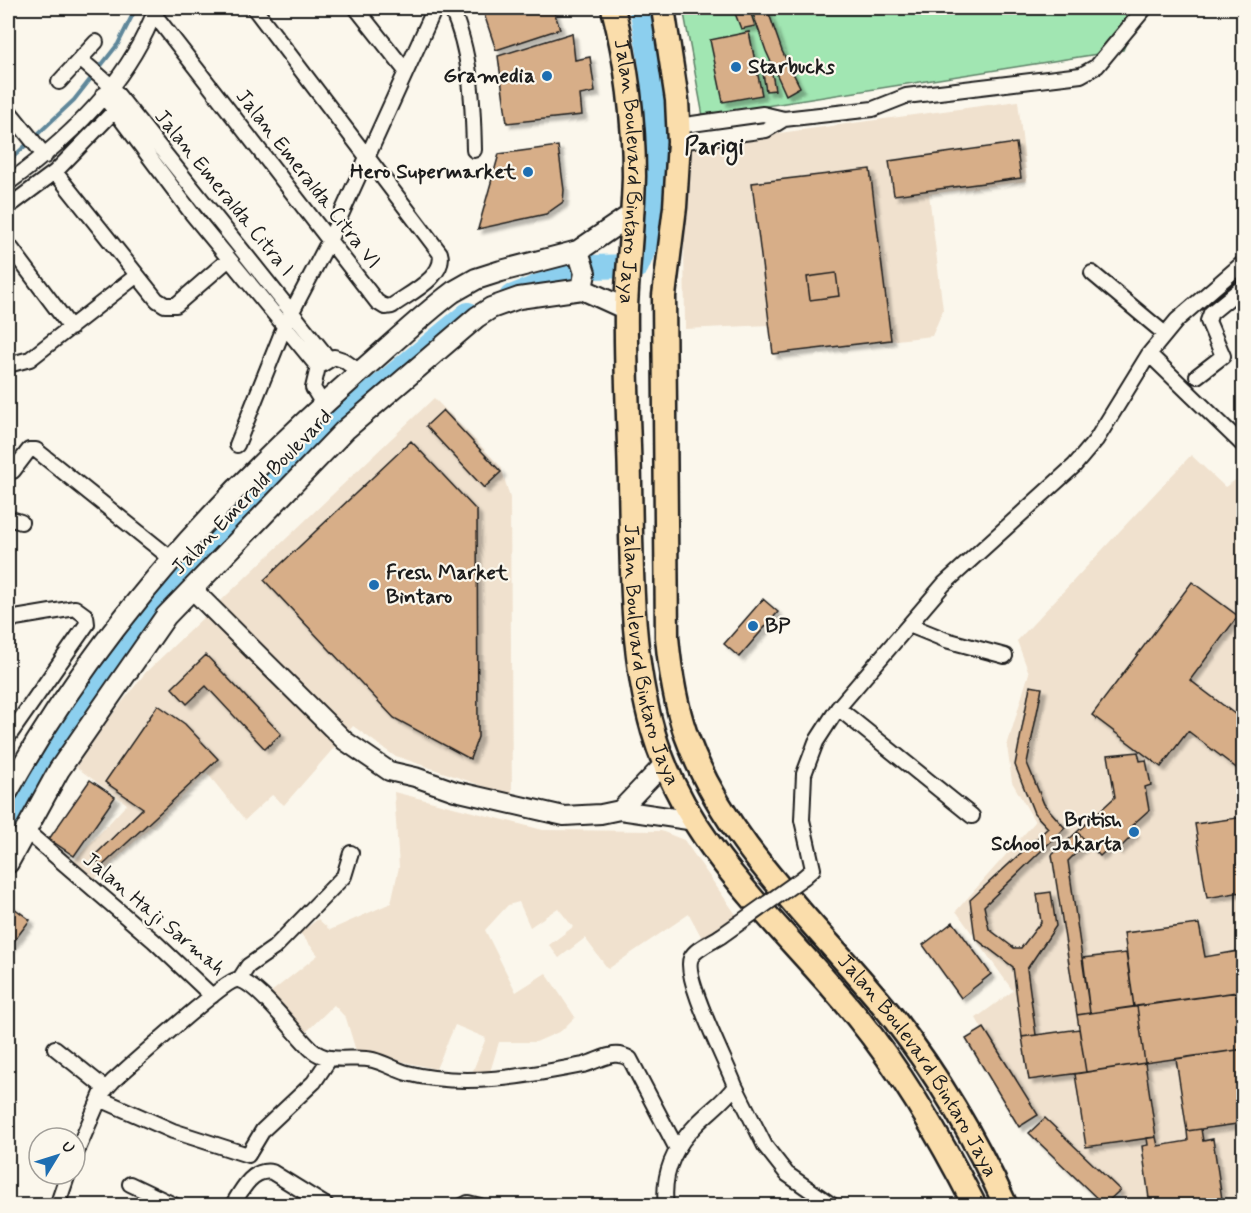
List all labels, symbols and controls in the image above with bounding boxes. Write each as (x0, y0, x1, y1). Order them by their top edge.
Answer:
street label: Jalan Boulevard Bintaro Jaya (606, 36, 648, 305)
place label: Starbucks (748, 53, 835, 81)
marker: Starbucks (729, 60, 743, 74)
place label: Gramedia (443, 62, 535, 90)
marker: Gramedia (540, 69, 554, 83)
street label: Jalan Emeralda Citra VI (229, 83, 387, 275)
street label: Jalan Emeralda Citra I (148, 104, 300, 282)
district label: Parigi (684, 132, 744, 166)
place label: Hero Supermarket (350, 158, 517, 186)
marker: Hero Supermarket (521, 165, 535, 179)
street label: Jalan Emerald Boulevard (165, 403, 339, 581)
street label: Jalan Boulevard Bintaro Jaya (617, 524, 686, 790)
place label: Fresh Market Bintaro (386, 559, 509, 611)
marker: Fresh Market Bintaro (367, 578, 381, 592)
place label: BP (765, 612, 791, 640)
marker: BP (746, 619, 760, 633)
place label: British School Jakarta (991, 806, 1122, 858)
marker: British School Jakarta (1127, 825, 1141, 839)
street label: Jalan Haji Sarmah (77, 846, 231, 982)
street label: Jalan Boulevard Bintaro Jaya (831, 948, 1004, 1182)
north arrow (27, 1126, 87, 1186)
text: U (56, 1137, 79, 1158)

